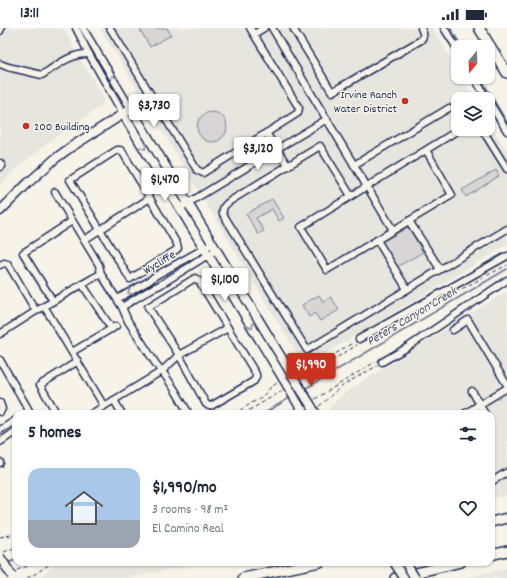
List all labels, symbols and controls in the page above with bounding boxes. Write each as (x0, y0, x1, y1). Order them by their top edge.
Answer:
text: 13:11 (20, 3, 39, 25)
north arrow (451, 40, 495, 84)
map controls (451, 40, 495, 136)
one-way arrow (110, 75, 117, 82)
place label: Irvine Ranch Water District (334, 87, 398, 118)
button: layers (451, 92, 495, 136)
pin: $3,730 (121, 94, 187, 128)
marker: Irvine Ranch Water District (400, 96, 410, 106)
text: $3,730 (138, 97, 170, 116)
place label: 200 Building (34, 119, 90, 136)
marker: 200 Building (21, 121, 31, 131)
pin: $3,120 (225, 137, 291, 171)
text: $3,120 (243, 140, 273, 159)
one-way arrow (139, 143, 146, 150)
pin: $1,470 (132, 168, 198, 202)
text: $1,470 (150, 171, 180, 190)
street label: Wycliffe (140, 247, 179, 280)
pin: $1,100 (192, 268, 258, 302)
text: $1,100 (211, 271, 239, 290)
water label: Peters Canyon Creek (364, 282, 462, 352)
one-way arrow (127, 287, 134, 294)
one-way arrow (247, 322, 254, 329)
pin: $1,990 (278, 353, 344, 387)
text: $1,990 (296, 356, 326, 375)
text: 5 homes (28, 422, 81, 446)
icon: filters (457, 423, 479, 445)
text: $1,990/mo (152, 477, 217, 501)
icon: home (60, 484, 108, 532)
icon: heart (457, 497, 479, 519)
text: 3 rooms · 98 m² (152, 501, 228, 520)
text: El Camino Real (152, 520, 224, 539)

